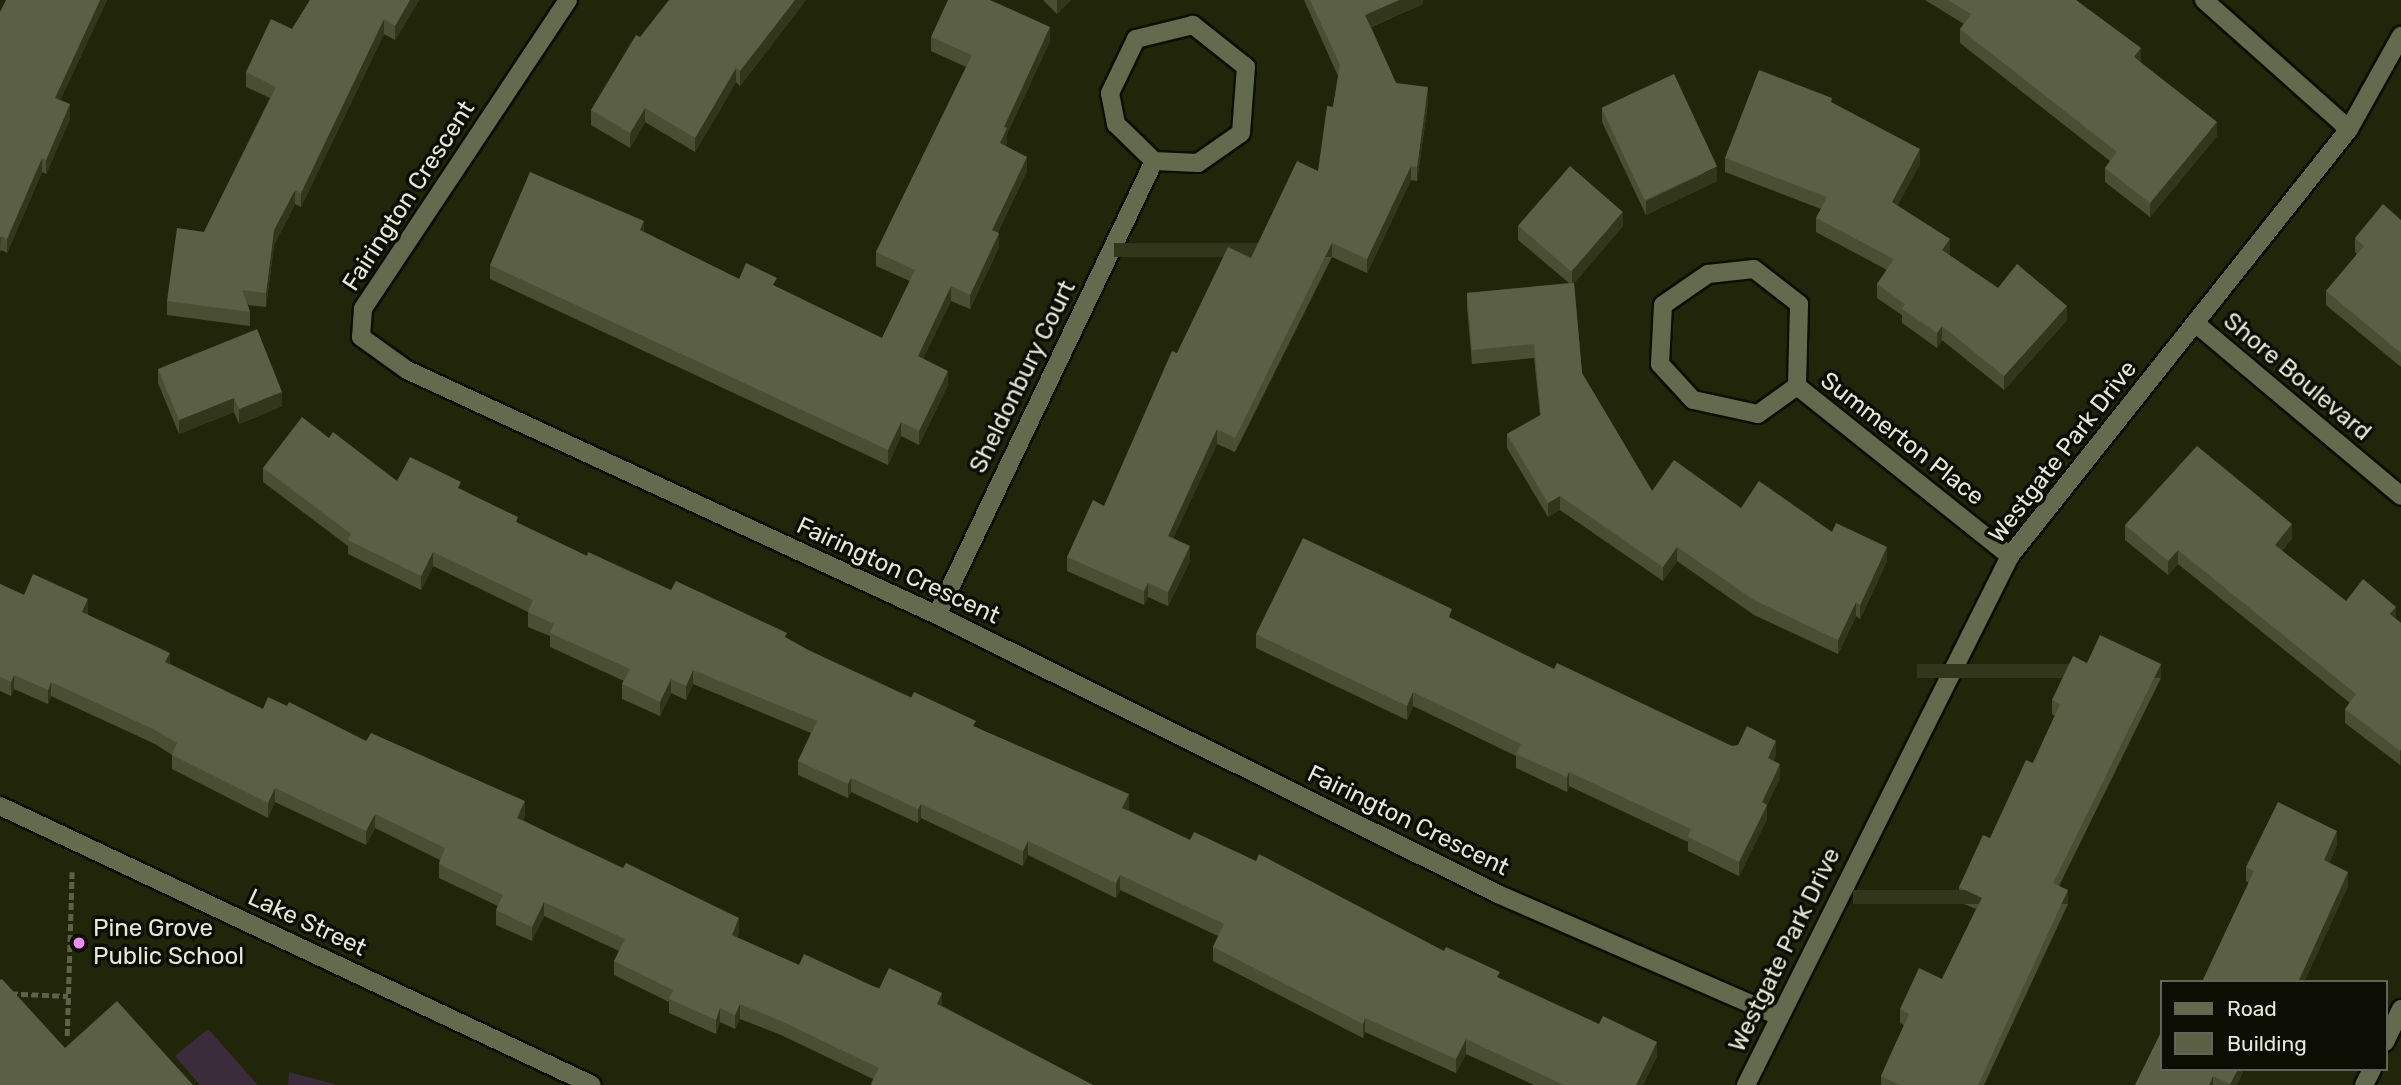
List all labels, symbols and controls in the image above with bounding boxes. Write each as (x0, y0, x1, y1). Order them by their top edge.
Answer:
street label: Fairington Crescent (337, 96, 481, 296)
street label: Sheldonbury Court (964, 276, 1082, 478)
street label: Shore Boulevard (2217, 307, 2377, 447)
street label: Westgate Park Drive (1983, 355, 2143, 549)
street label: Summerton Place (1815, 366, 1989, 512)
street label: Fairington Crescent (792, 511, 1004, 631)
street label: Fairington Crescent (1302, 760, 1514, 882)
street label: Westgate Park Drive (1723, 843, 1847, 1057)
street label: Lake Street (243, 883, 371, 963)
place label: Pine Grove Public School (93, 915, 244, 971)
marker: Pine Grove Public School (71, 935, 87, 951)
legend (2160, 980, 2387, 1071)
text: Road (2227, 996, 2277, 1021)
text: Building (2227, 1031, 2307, 1056)

